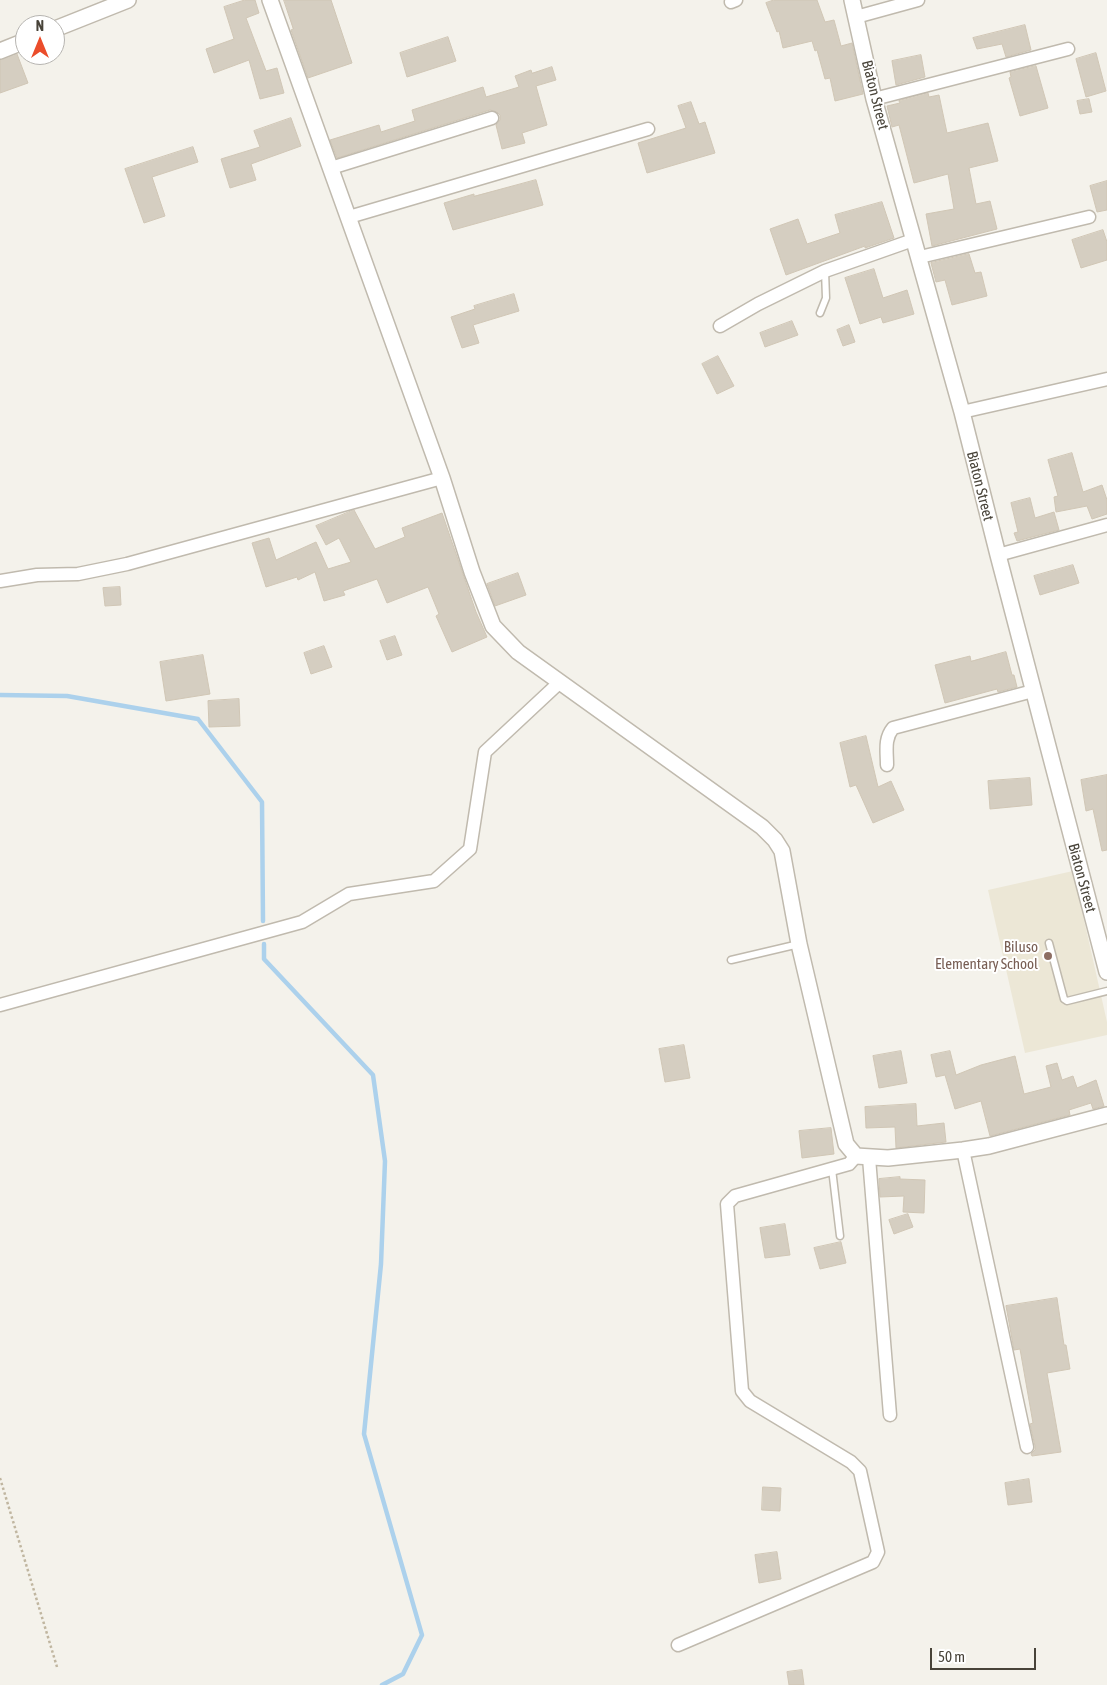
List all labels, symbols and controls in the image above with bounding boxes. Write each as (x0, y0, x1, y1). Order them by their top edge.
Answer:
north arrow (15, 15, 65, 65)
text: N (36, 18, 44, 34)
street label: Biaton Street (858, 58, 892, 132)
street label: Biaton Street (963, 449, 997, 523)
street label: Biaton Street (1064, 841, 1100, 915)
place label: Biluso Elementary School (935, 938, 1038, 973)
marker: Biluso Elementary School (1042, 950, 1054, 962)
scale bar (932, 1638, 1038, 1670)
text: 50 m (938, 1648, 965, 1665)

